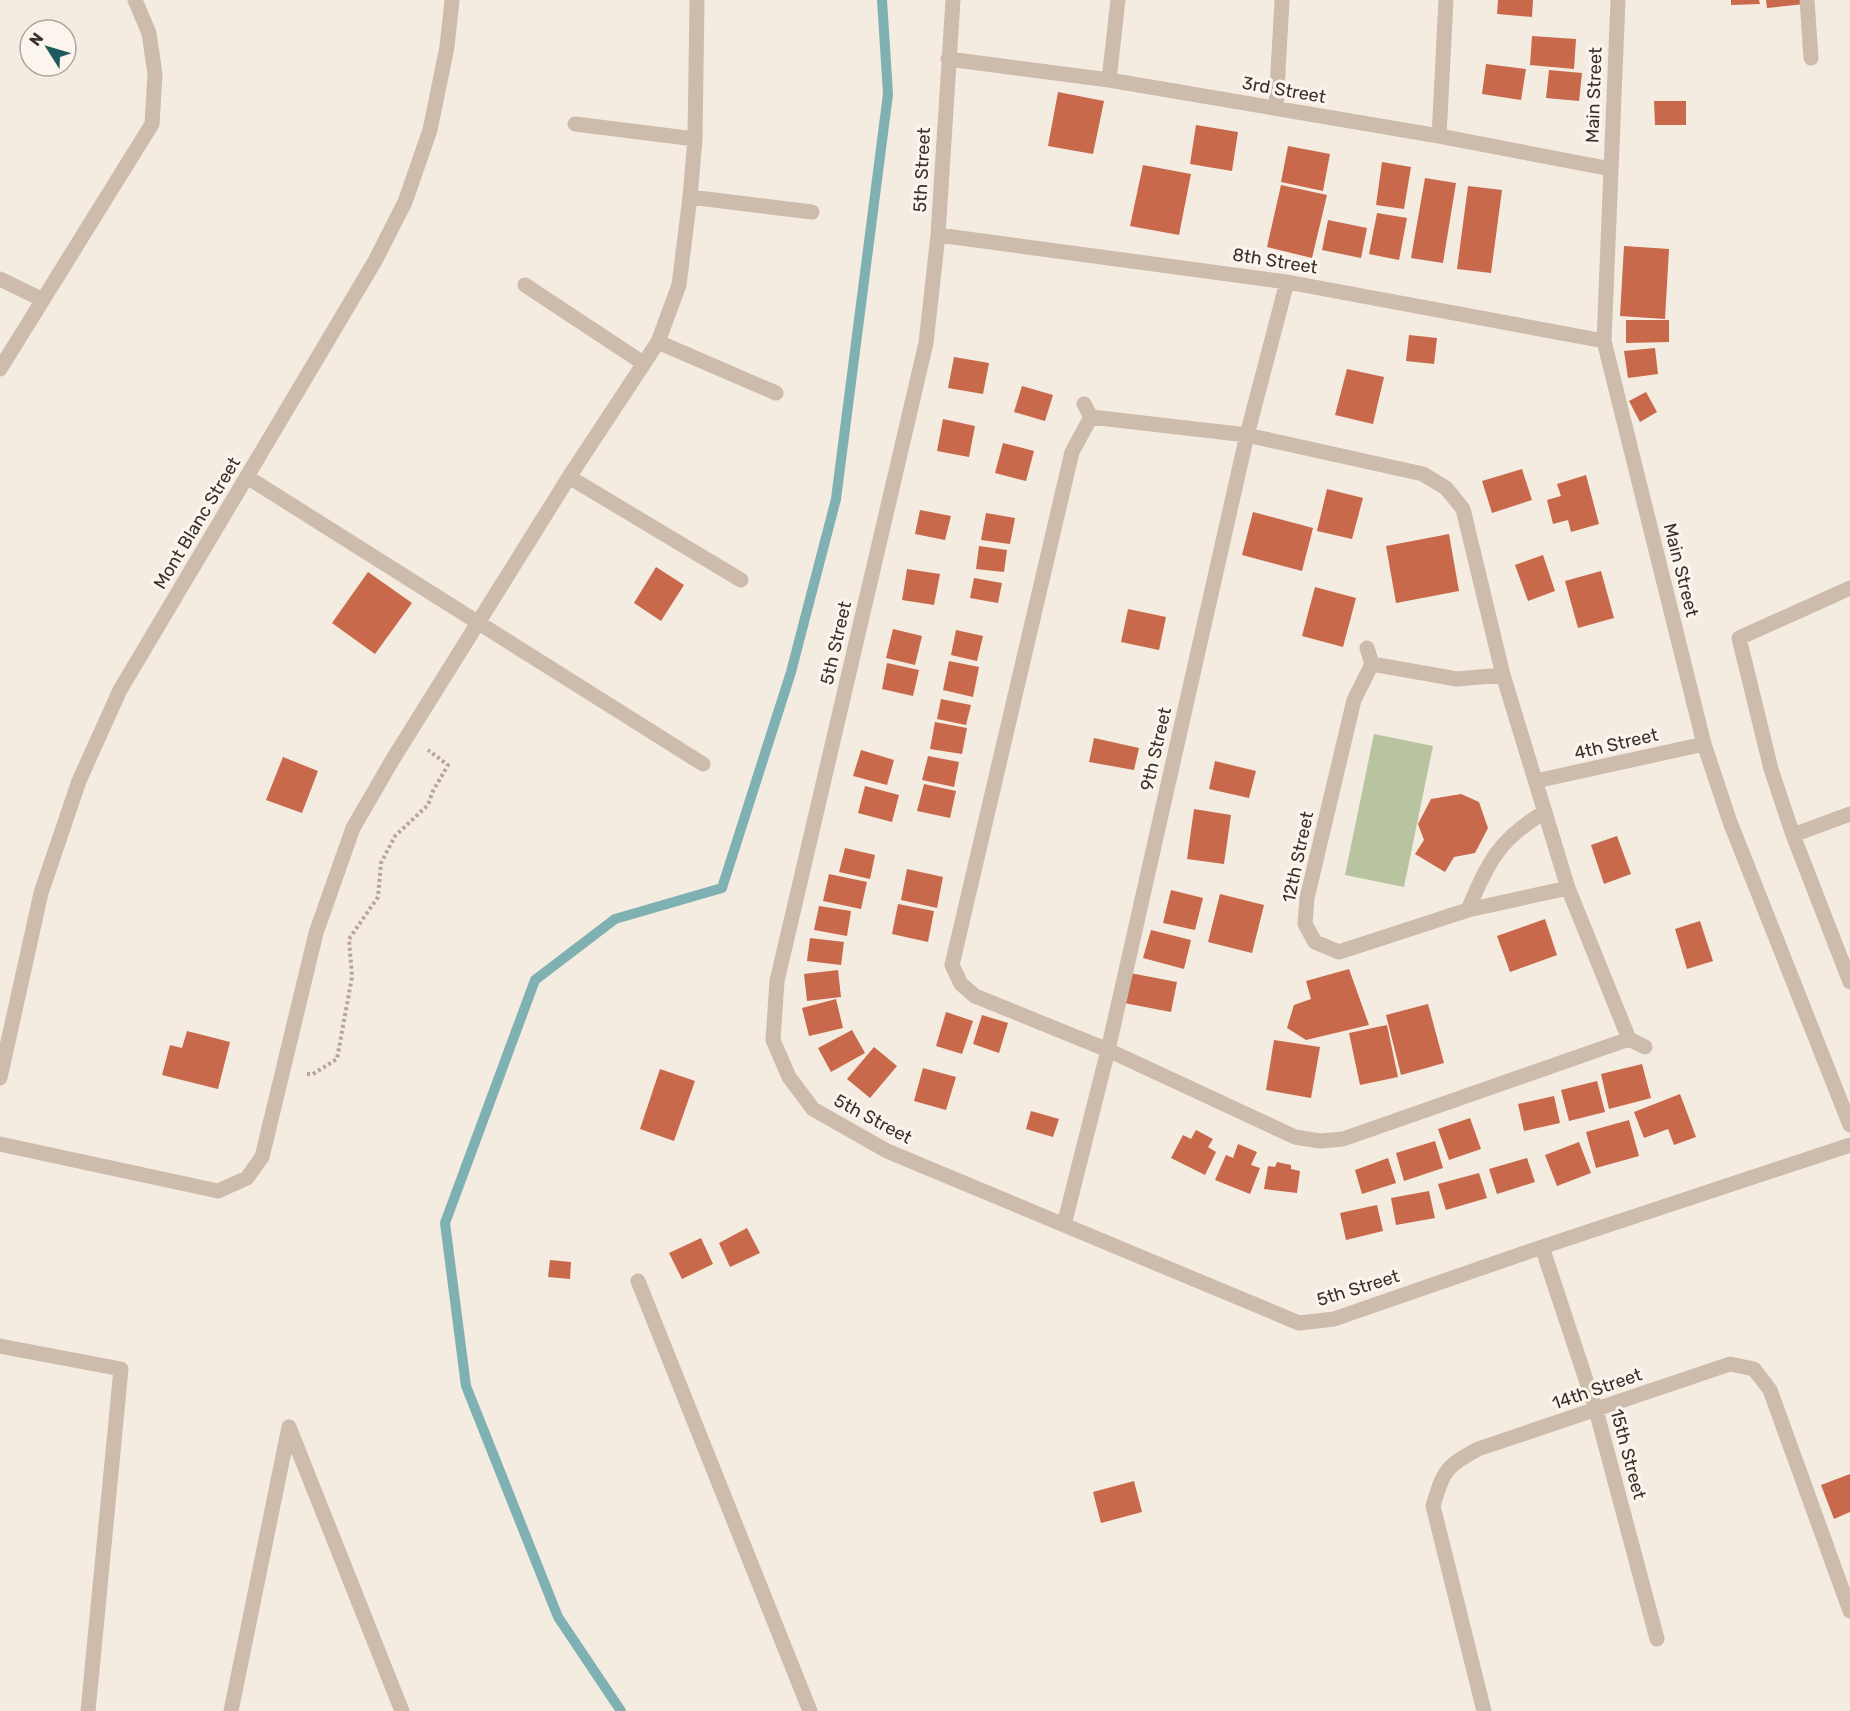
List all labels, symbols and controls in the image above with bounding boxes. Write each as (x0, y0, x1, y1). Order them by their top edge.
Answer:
north arrow (18, 18, 78, 78)
text: N (25, 29, 47, 50)
street label: Main Street (1581, 47, 1607, 143)
street label: 3rd Street (1240, 72, 1328, 108)
street label: 5th Street (909, 127, 935, 213)
street label: 8th Street (1231, 243, 1319, 279)
street label: Mont Blanc Street (149, 453, 245, 593)
street label: Main Street (1659, 521, 1703, 619)
street label: 5th Street (816, 599, 856, 687)
street label: 9th Street (1136, 705, 1176, 793)
street label: 4th Street (1572, 724, 1660, 764)
street label: 12th Street (1278, 809, 1318, 905)
street label: 5th Street (830, 1089, 916, 1149)
street label: 5th Street (1314, 1265, 1402, 1311)
street label: 14th Street (1549, 1363, 1645, 1415)
street label: 15th Street (1605, 1406, 1651, 1502)

